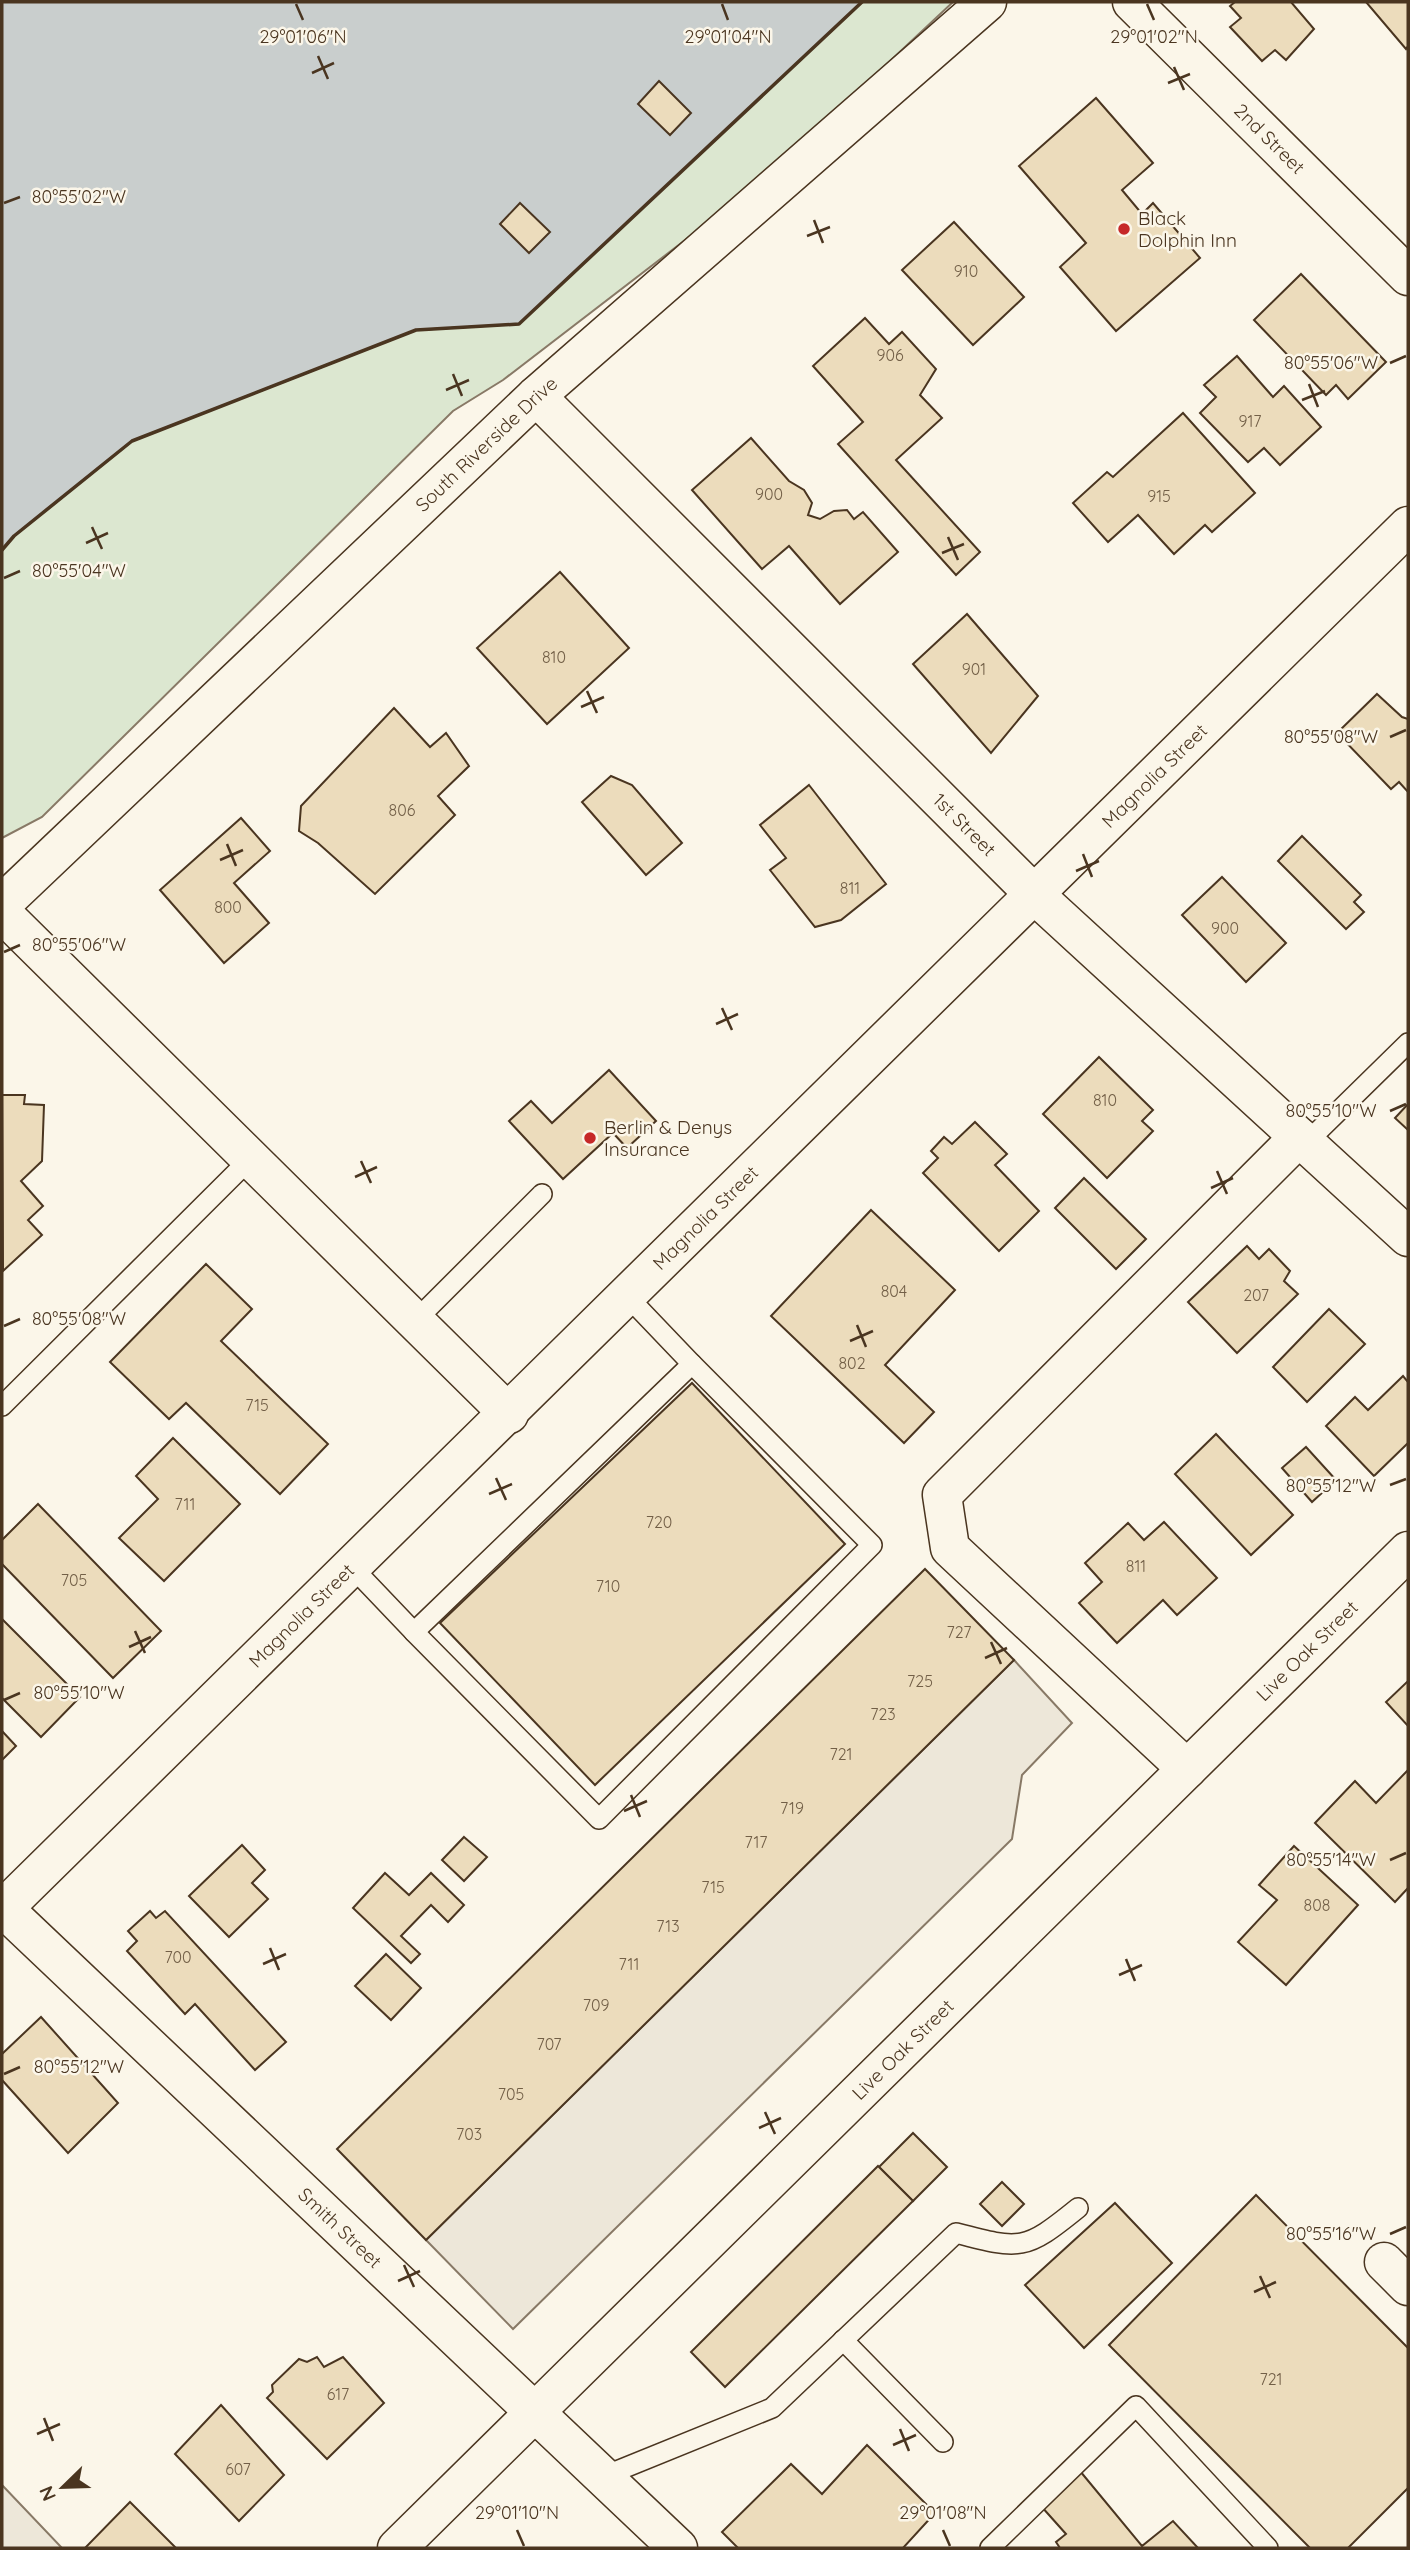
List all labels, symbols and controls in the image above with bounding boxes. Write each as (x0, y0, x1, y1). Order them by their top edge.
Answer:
text: 29°01'06"N (259, 25, 347, 48)
text: 29°01'04"N (684, 25, 772, 48)
text: 29°01'02"N (1110, 25, 1198, 48)
street label: 2nd Street (1229, 98, 1310, 179)
text: 80°55'02"W (32, 185, 126, 208)
place label: Black Dolphin Inn (1138, 206, 1237, 252)
marker: Black Dolphin Inn (1116, 221, 1132, 237)
house number: 910 (954, 261, 978, 281)
house number: 906 (876, 345, 904, 365)
text: 80°55'06"W (1284, 351, 1378, 374)
street label: South Riverside Drive (410, 371, 562, 517)
house number: 917 (1238, 411, 1262, 431)
house number: 900 (755, 484, 783, 504)
house number: 915 (1147, 486, 1171, 506)
text: 80°55'04"W (32, 559, 126, 582)
house number: 810 (542, 647, 566, 667)
house number: 901 (962, 659, 986, 679)
street label: Magnolia Street (1097, 718, 1212, 833)
text: 80°55'08"W (1284, 725, 1378, 748)
street label: 1st Street (928, 788, 1001, 861)
house number: 806 (389, 800, 416, 820)
house number: 811 (840, 878, 860, 898)
house number: 800 (214, 897, 242, 917)
house number: 900 (1211, 918, 1239, 938)
text: 80°55'06"W (32, 933, 126, 956)
house number: 810 (1093, 1090, 1117, 1110)
text: 80°55'10"W (1285, 1099, 1377, 1122)
place label: Berlin & Denys Insurance (604, 1115, 732, 1161)
marker: Berlin & Denys Insurance (582, 1130, 598, 1146)
street label: Magnolia Street (648, 1160, 763, 1275)
house number: 804 (881, 1281, 907, 1301)
house number: 207 (1243, 1285, 1269, 1305)
text: 80°55'08"W (32, 1307, 126, 1330)
house number: 802 (838, 1353, 866, 1373)
house number: 715 (245, 1395, 269, 1415)
text: 80°55'12"W (1286, 1474, 1376, 1497)
house number: 711 (175, 1494, 195, 1514)
house number: 720 (646, 1512, 672, 1532)
house number: 811 (1126, 1556, 1146, 1576)
street label: Magnolia Street (243, 1558, 359, 1673)
house number: 705 (61, 1570, 87, 1590)
house number: 710 (596, 1576, 620, 1596)
street label: Live Oak Street (1251, 1595, 1363, 1706)
house number: 727 (947, 1622, 971, 1642)
house number: 725 (907, 1671, 933, 1691)
text: 80°55'10"W (33, 1681, 125, 1704)
house number: 723 (870, 1704, 896, 1724)
house number: 721 (830, 1744, 853, 1764)
house number: 719 (780, 1798, 804, 1818)
house number: 717 (744, 1832, 768, 1852)
text: 80°55'14"W (1286, 1848, 1376, 1871)
house number: 715 (701, 1877, 725, 1897)
house number: 808 (1304, 1895, 1330, 1915)
house number: 713 (656, 1916, 680, 1936)
house number: 700 (164, 1947, 192, 1967)
house number: 711 (619, 1954, 639, 1974)
street label: Live Oak Street (847, 1994, 958, 2105)
house number: 709 (583, 1995, 609, 2015)
house number: 707 (536, 2034, 562, 2054)
text: 80°55'12"W (34, 2055, 124, 2078)
house number: 705 (498, 2084, 524, 2104)
house number: 703 (456, 2124, 482, 2144)
street label: Smith Street (293, 2182, 387, 2273)
text: 80°55'16"W (1286, 2222, 1376, 2245)
house number: 721 (1260, 2369, 1283, 2389)
house number: 617 (327, 2384, 349, 2404)
north arrow (28, 2452, 98, 2522)
house number: 607 (225, 2459, 251, 2479)
text: N (34, 2483, 61, 2505)
text: 29°01'10"N (475, 2501, 559, 2524)
text: 29°01'08"N (899, 2501, 987, 2524)

